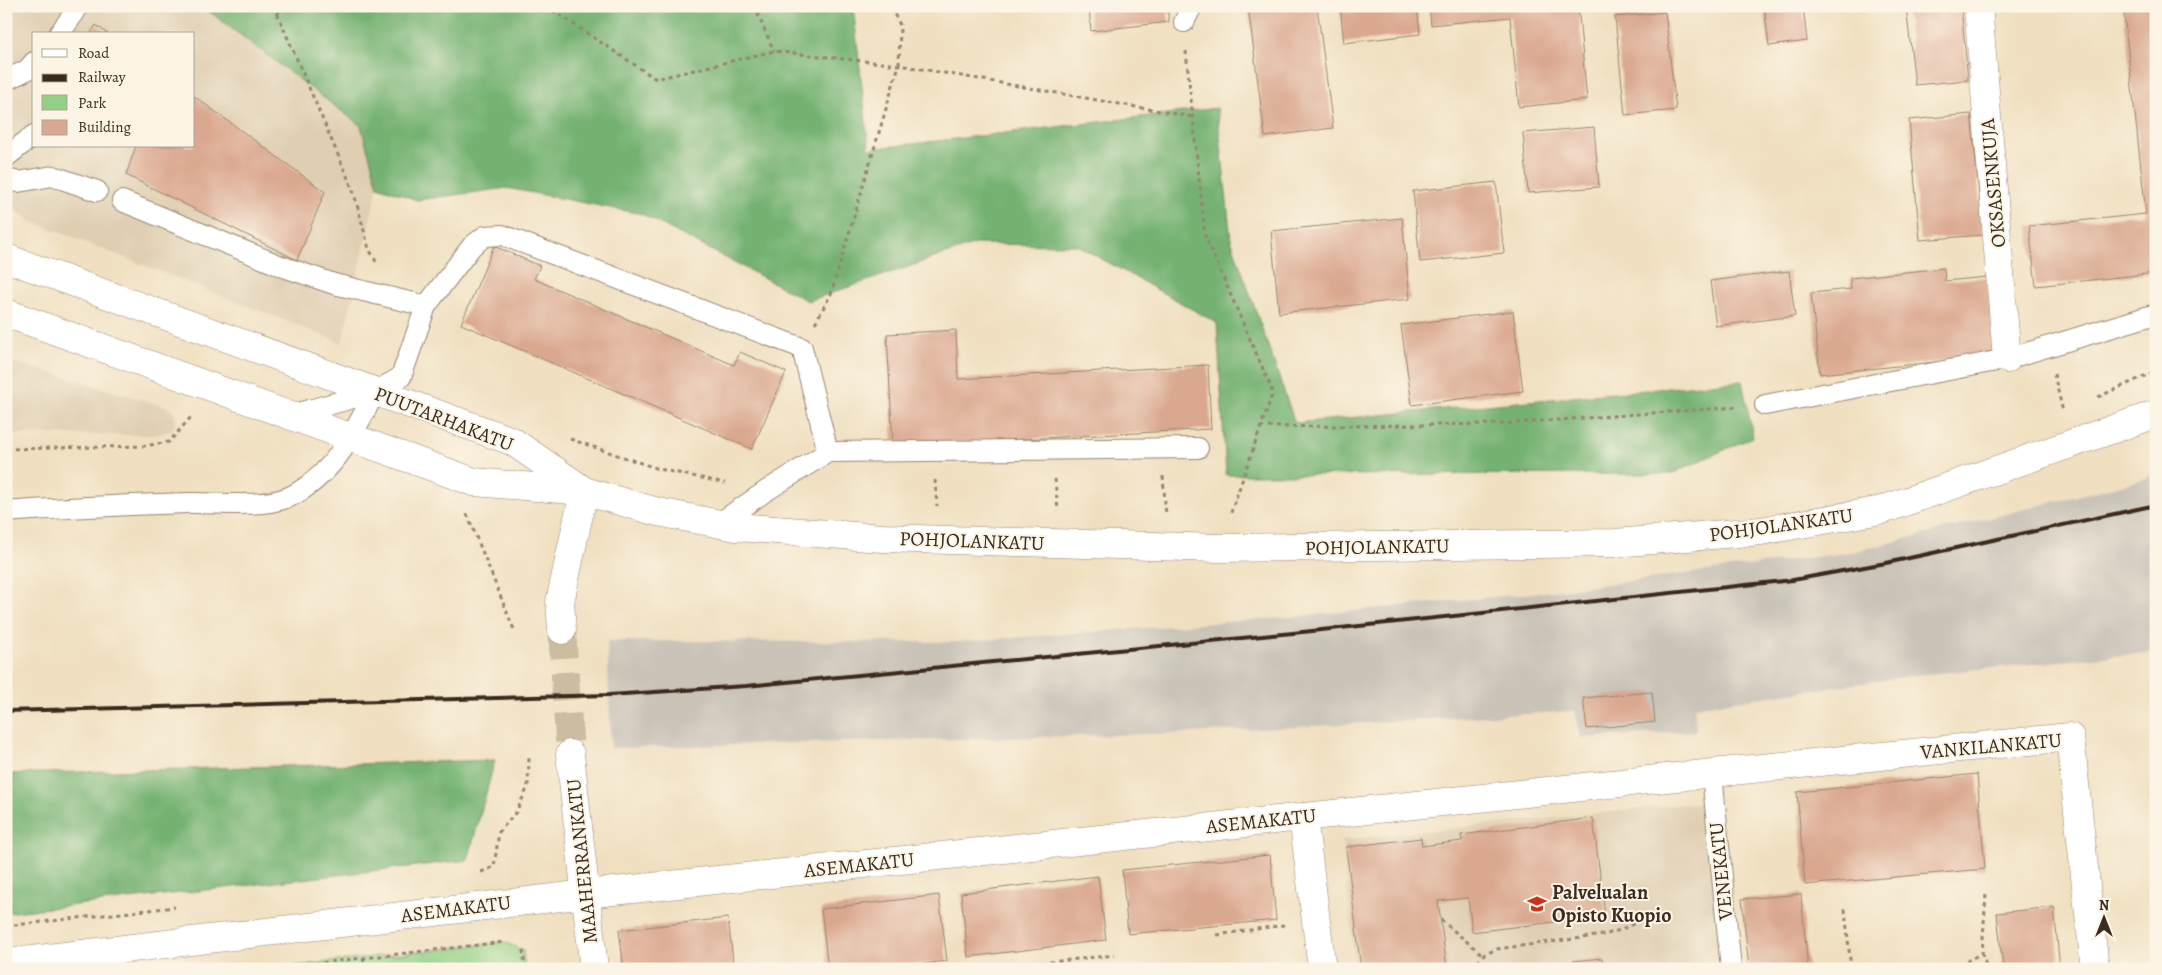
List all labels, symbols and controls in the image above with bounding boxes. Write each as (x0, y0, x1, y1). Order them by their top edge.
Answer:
legend (32, 32, 195, 148)
text: Road (78, 43, 110, 63)
text: Railway (78, 67, 126, 87)
text: Park (78, 93, 107, 113)
text: Building (78, 117, 131, 137)
street label: OKSASENKUJA (1974, 117, 2012, 249)
street label: PUUTARHAKATU (370, 380, 518, 458)
street label: POHJOLANKATU (1707, 502, 1855, 548)
street label: POHJOLANKATU (899, 525, 1045, 557)
street label: POHJOLANKATU (1304, 532, 1450, 562)
street label: VANKILANKATU (1918, 726, 2063, 766)
street label: MAAHERRANKATU (560, 777, 604, 945)
street label: ASEMAKATU (1204, 802, 1317, 840)
street label: VENEKATU (1702, 821, 1740, 922)
street label: ASEMAKATU (802, 846, 915, 884)
place label: Palvelualan Opisto Kuopio (1552, 879, 1672, 929)
street label: ASEMAKATU (398, 889, 513, 929)
north arrow (2080, 892, 2130, 942)
school or university icon: Palvelualan Opisto Kuopio (1526, 893, 1548, 915)
text: N (2099, 896, 2109, 915)

